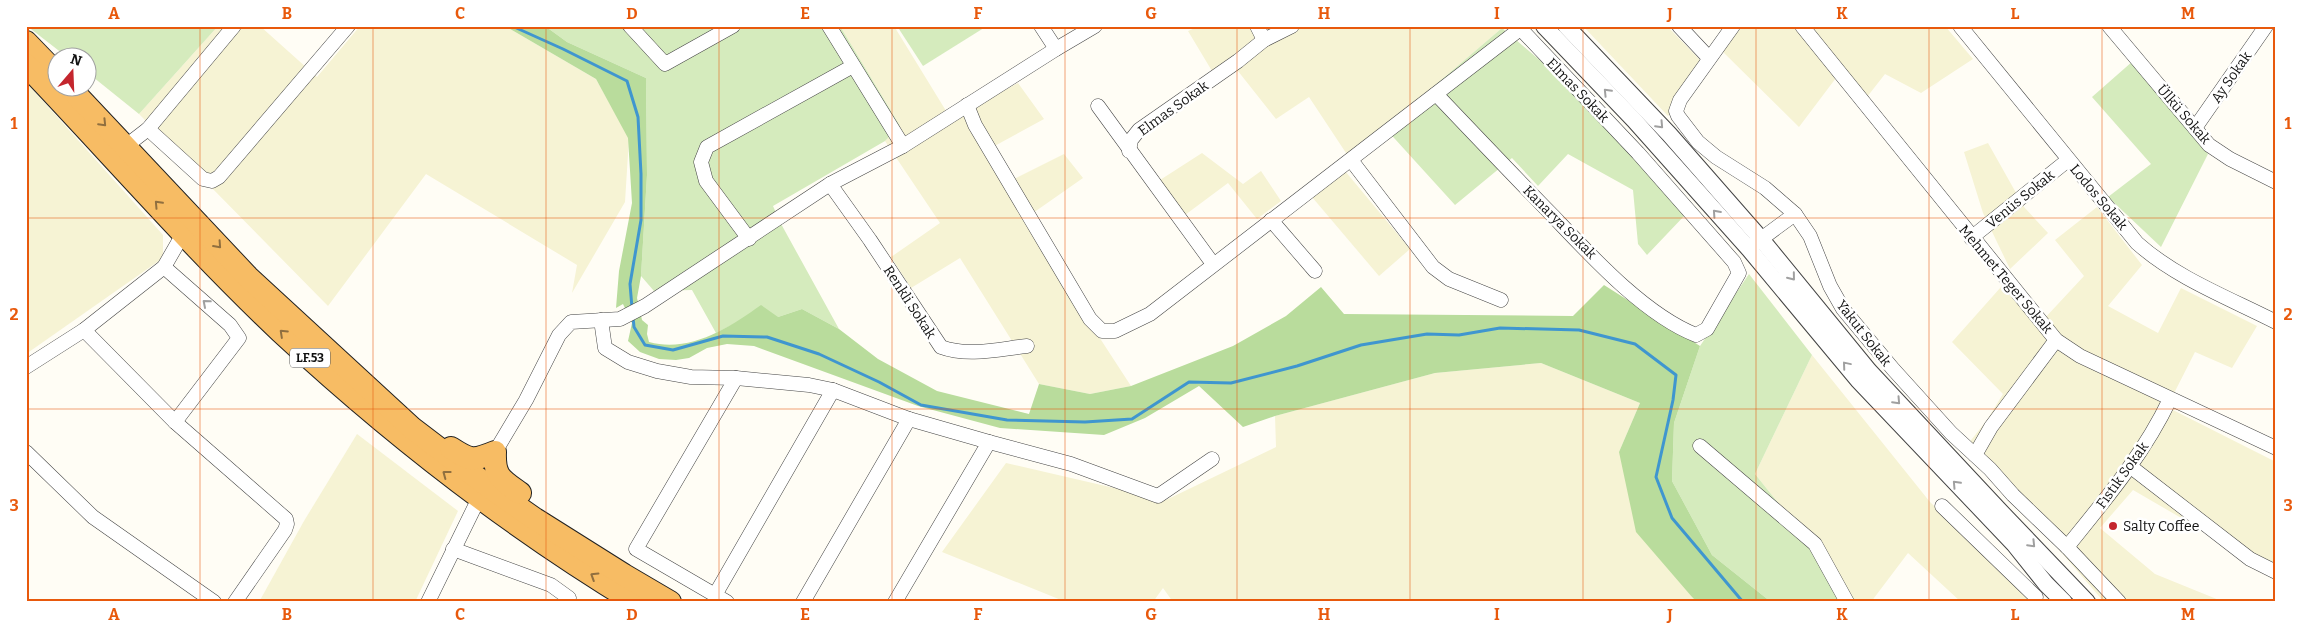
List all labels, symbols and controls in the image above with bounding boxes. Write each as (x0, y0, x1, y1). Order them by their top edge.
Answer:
text: A (108, 4, 120, 23)
text: B (282, 4, 292, 23)
text: C (455, 4, 465, 23)
text: D (626, 4, 638, 23)
text: E (800, 4, 810, 23)
text: F (974, 4, 983, 23)
text: G (1145, 4, 1157, 23)
text: H (1318, 4, 1331, 23)
text: I (1494, 4, 1500, 23)
text: J (1666, 4, 1673, 23)
text: K (1836, 4, 1848, 23)
text: L (2011, 4, 2020, 23)
text: M (2181, 4, 2195, 23)
north arrow (48, 48, 98, 98)
street label: Ay Sokak (2208, 48, 2255, 106)
text: N (68, 50, 84, 70)
street label: Elmas Sokak (1543, 55, 1612, 126)
street label: Elmas Sokak (1135, 77, 1212, 140)
street label: Ülkü Sokak (2153, 81, 2214, 148)
one-way arrow (1604, 89, 1613, 98)
text: 1 (11, 114, 18, 133)
text: 1 (2285, 114, 2292, 133)
one-way arrow (98, 117, 107, 126)
one-way arrow (1654, 119, 1663, 128)
street label: Lodos Sokak (2066, 161, 2131, 234)
street label: Venüs Sokak (1983, 167, 2058, 232)
street label: Kanarya Sokak (1519, 182, 1600, 263)
one-way arrow (155, 201, 164, 210)
one-way arrow (1713, 209, 1722, 218)
street label: Mehmet Teger Sokak (1955, 222, 2056, 337)
one-way arrow (212, 239, 221, 248)
street label: Renkli Sokak (880, 263, 939, 342)
one-way arrow (1787, 271, 1795, 280)
street label: Yakut Sokak (1833, 297, 1895, 370)
one-way arrow (202, 300, 211, 309)
text: 2 (9, 305, 19, 324)
text: 2 (2283, 305, 2293, 324)
one-way arrow (280, 330, 289, 339)
road number: LF.53 (290, 348, 330, 368)
one-way arrow (1843, 362, 1851, 371)
one-way arrow (1891, 395, 1900, 404)
street label: Fıstık Sokak (2093, 439, 2152, 512)
one-way arrow (443, 471, 452, 479)
one-way arrow (1953, 481, 1962, 490)
text: 3 (9, 496, 19, 515)
text: 3 (2283, 496, 2293, 515)
place label: Salty Coffee (2123, 518, 2199, 535)
marker: Salty Coffee (2107, 520, 2119, 532)
one-way arrow (2026, 539, 2035, 548)
one-way arrow (590, 573, 599, 582)
text: A (108, 605, 120, 624)
text: B (282, 605, 292, 624)
text: C (455, 605, 465, 624)
text: D (626, 605, 638, 624)
text: E (800, 605, 810, 624)
text: F (974, 605, 983, 624)
text: G (1145, 605, 1157, 624)
text: H (1318, 605, 1331, 624)
text: I (1494, 605, 1500, 624)
text: J (1666, 605, 1673, 624)
text: K (1836, 605, 1848, 624)
text: L (2011, 605, 2020, 624)
text: M (2181, 605, 2195, 624)

